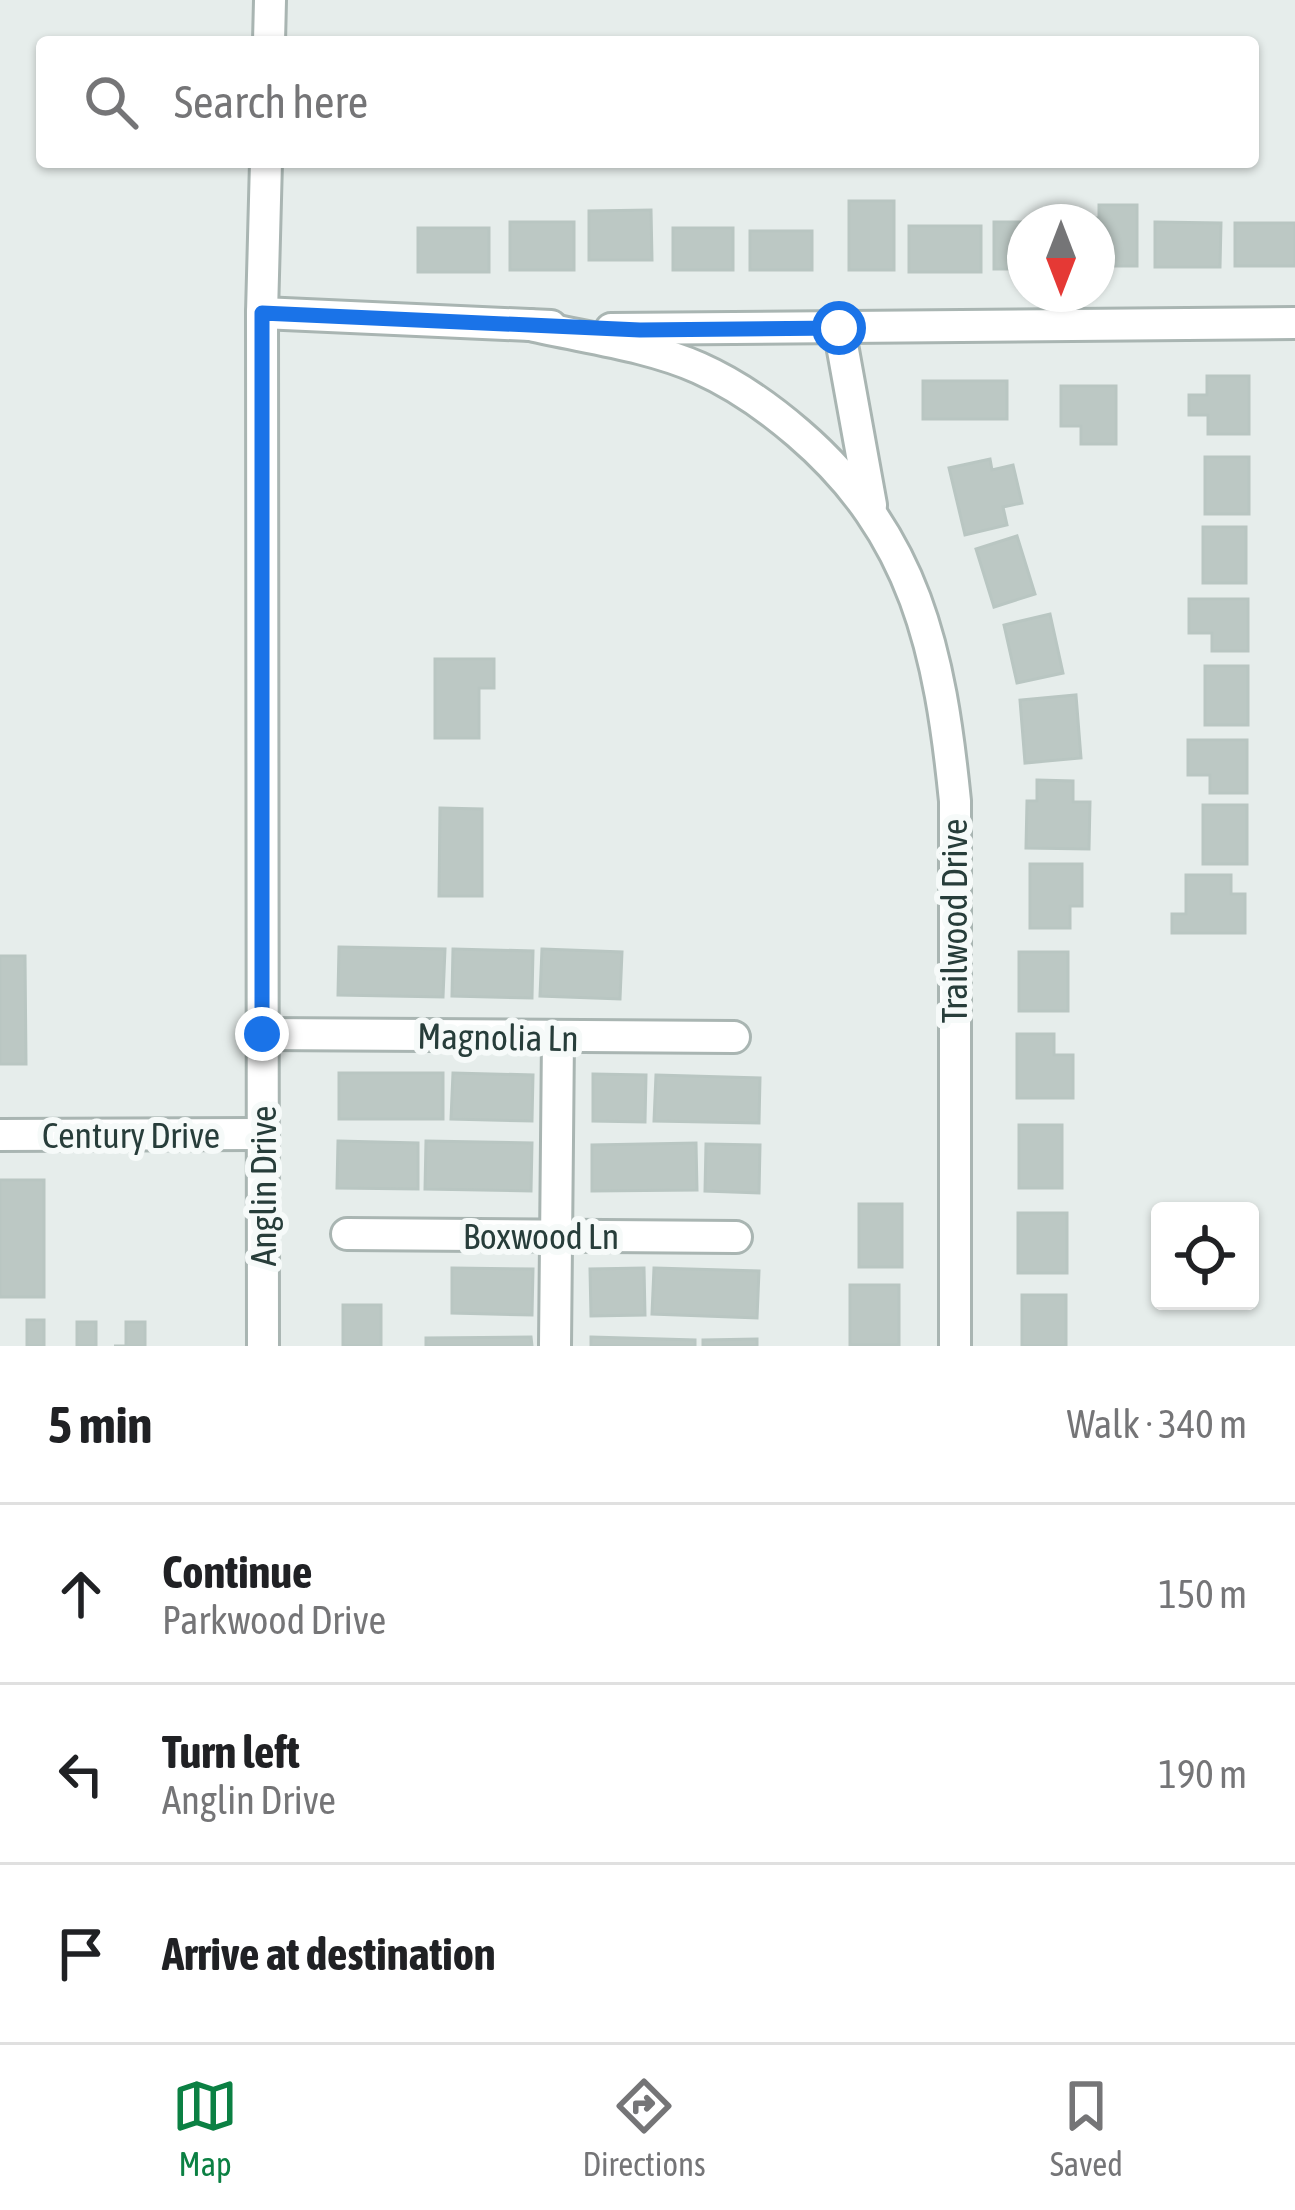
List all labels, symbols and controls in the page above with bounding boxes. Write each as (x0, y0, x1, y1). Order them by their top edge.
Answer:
search box (36, 36, 1259, 168)
icon: search (78, 69, 144, 135)
text: Search here (174, 76, 368, 128)
north arrow (1007, 204, 1115, 312)
route start (812, 301, 866, 355)
street label: Trailwood Drive (933, 819, 975, 1023)
route end (235, 1007, 289, 1061)
street label: Magnolia Ln (417, 1015, 579, 1059)
street label: Anglin Drive (242, 1106, 284, 1266)
street label: Century Drive (42, 1114, 220, 1156)
map controls (1151, 1202, 1259, 1310)
button: locate (1151, 1202, 1259, 1310)
street label: Boxwood Ln (463, 1215, 619, 1257)
text: 5 min (48, 1395, 152, 1454)
text: Walk · 340 m (1067, 1402, 1247, 1446)
text: Continue (162, 1546, 313, 1598)
icon: ahead (48, 1561, 114, 1627)
text: 150 m (1159, 1572, 1247, 1616)
text: Parkwood Drive (162, 1598, 386, 1642)
text: Turn left (162, 1726, 300, 1778)
icon: left (48, 1741, 114, 1807)
text: 190 m (1159, 1752, 1247, 1796)
text: Anglin Drive (162, 1778, 336, 1822)
icon: arrive (48, 1921, 114, 1987)
text: Arrive at destination (162, 1928, 496, 1980)
tab: Map (172, 2073, 238, 2183)
tab: Directions (582, 2073, 706, 2183)
tab: Saved (1050, 2073, 1123, 2183)

